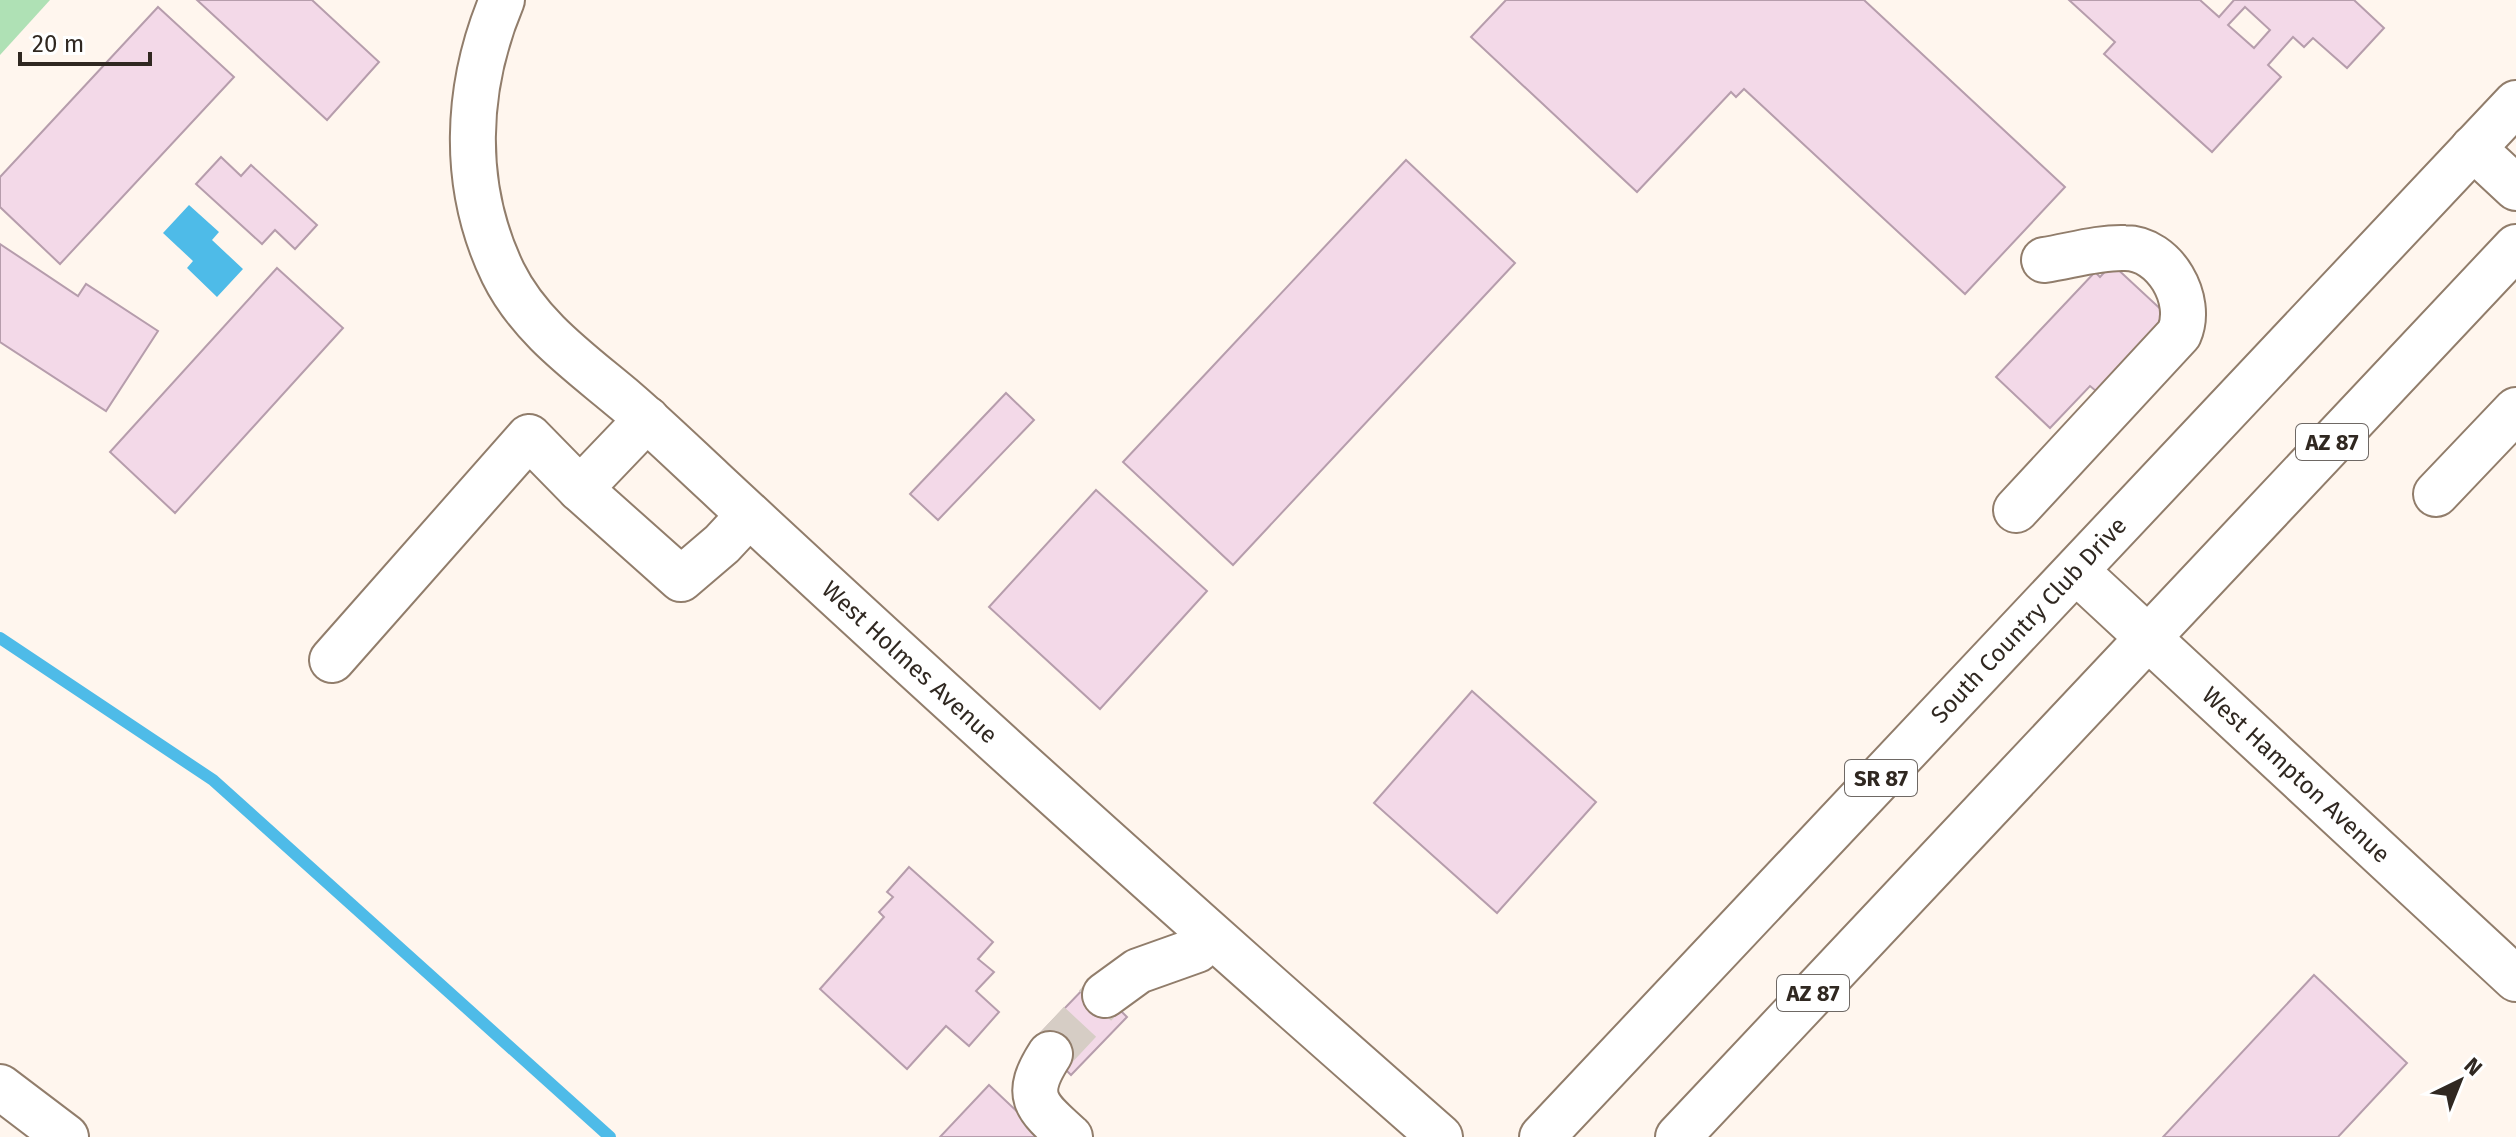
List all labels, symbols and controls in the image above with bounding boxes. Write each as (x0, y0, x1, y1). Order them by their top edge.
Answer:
scale bar (20, 16, 150, 66)
text: 20 m (32, 30, 84, 58)
road number: AZ 87 (2296, 424, 2368, 460)
street label: South Country Club Drive (1925, 511, 2132, 729)
street label: West Holmes Avenue (816, 575, 1003, 749)
street label: West Hampton Avenue (2196, 681, 2396, 869)
road number: SR 87 (1845, 760, 1917, 796)
road number: AZ 87 (1777, 975, 1849, 1011)
north arrow (2420, 1041, 2500, 1121)
text: N (2459, 1052, 2488, 1082)

